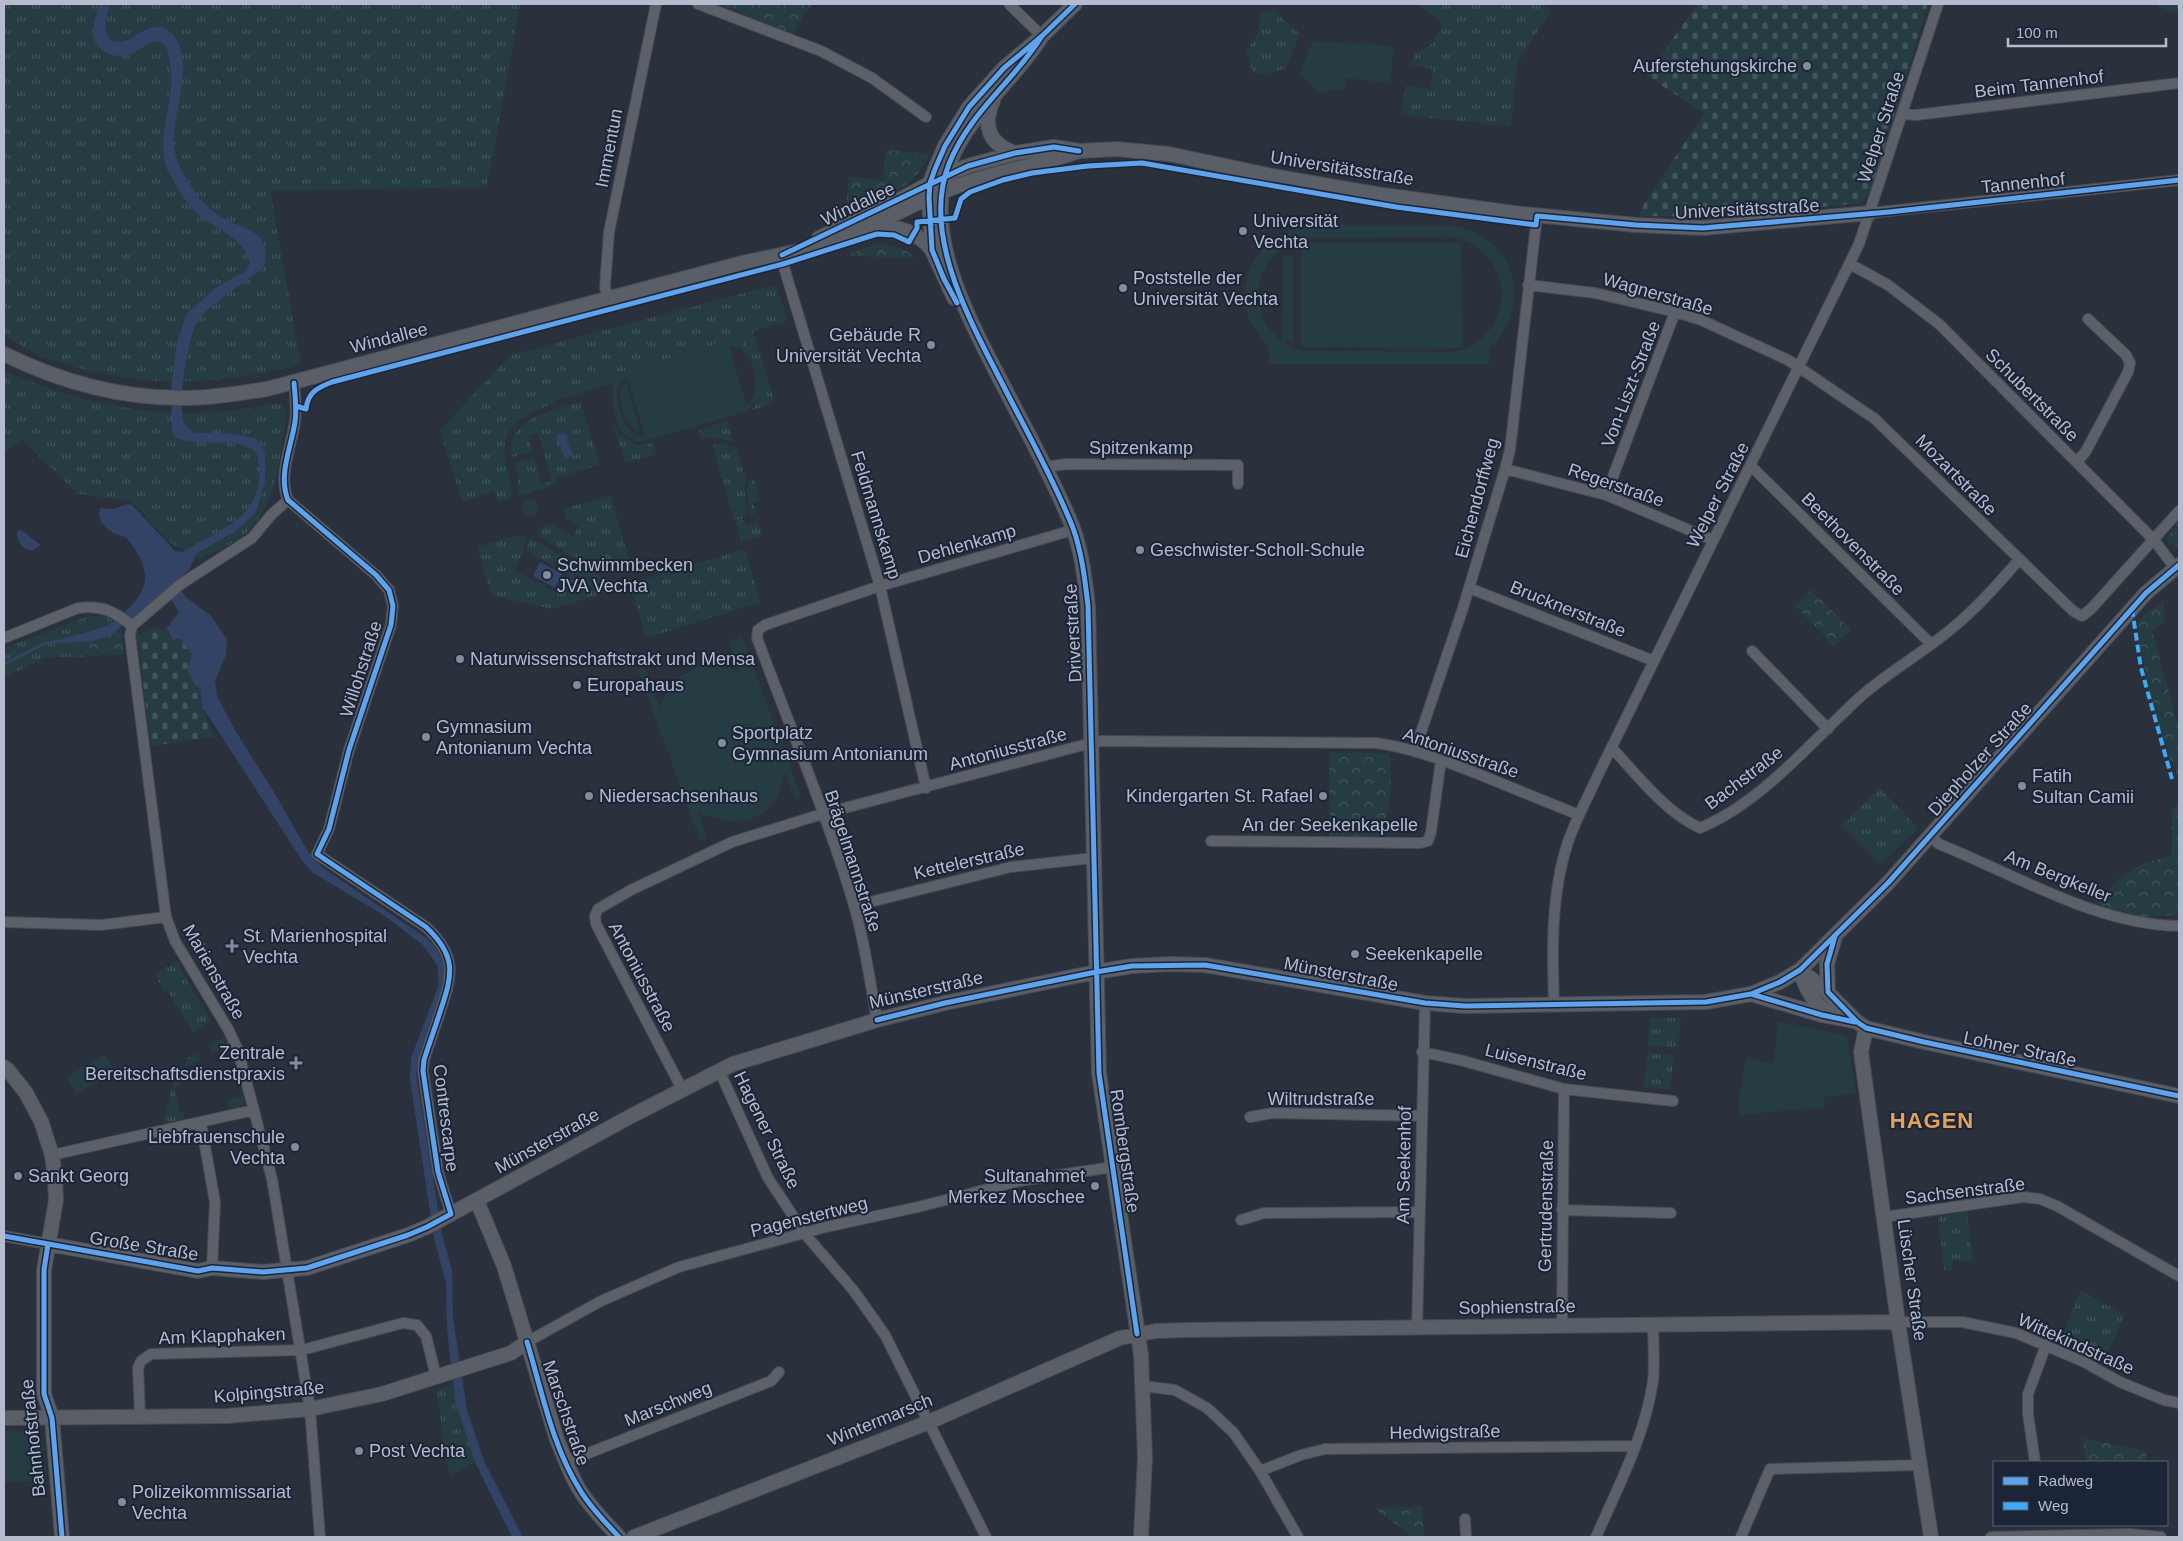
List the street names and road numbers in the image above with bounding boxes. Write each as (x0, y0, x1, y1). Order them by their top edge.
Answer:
street label: Beim Tannenhof (1973, 66, 2106, 102)
street label: Welper Straße (1854, 69, 1908, 185)
street label: Immentun (592, 107, 626, 189)
street label: Universitätsstraße (1269, 147, 1415, 189)
street label: Tannenhof (1980, 169, 2067, 197)
street label: Windallee (818, 178, 898, 230)
street label: Universitätsstraße (1674, 195, 1820, 223)
street label: Wagnerstraße (1601, 269, 1715, 319)
street label: Von-Liszt-Straße (1598, 318, 1664, 450)
street label: Windallee (348, 319, 430, 357)
street label: Schubertstraße (1981, 344, 2083, 446)
street label: Mozartstraße (1911, 430, 2001, 520)
street label: Eichendorffweg (1451, 436, 1503, 560)
street label: Spitzenkamp (1089, 438, 1193, 458)
street label: Welper Straße (1683, 439, 1753, 551)
street label: Feldmannskamp (847, 448, 905, 582)
street label: Regerstraße (1565, 459, 1667, 511)
street label: Beethovenstraße (1797, 488, 1909, 600)
street label: Dehlenkamp (916, 520, 1018, 568)
street label: Brucknerstraße (1507, 577, 1629, 641)
street label: Driverstraße (1060, 583, 1086, 683)
street label: Willohstraße (336, 618, 386, 720)
street label: Diepholzer Straße (1924, 698, 2036, 820)
street label: Antoniusstraße (947, 724, 1069, 774)
street label: Antoniusstraße (1401, 724, 1521, 782)
street label: Bachstraße (1701, 742, 1787, 814)
street label: Brägelmannstraße (821, 787, 885, 935)
street label: An der Seekenkapelle (1242, 815, 1418, 835)
street label: Kettelerstraße (912, 839, 1026, 883)
street label: Am Bergkeller (2002, 846, 2114, 906)
street label: Antoniusstraße (605, 919, 679, 1035)
street label: Marienstraße (179, 921, 249, 1023)
street label: Münsterstraße (1282, 953, 1400, 995)
street label: Münsterstraße (867, 967, 985, 1013)
street label: Lohner Straße (1962, 1027, 2078, 1071)
street label: Luisenstraße (1483, 1040, 1589, 1084)
street label: Contrescarpe (429, 1063, 463, 1173)
street label: Hagener Straße (730, 1068, 804, 1192)
street label: Rombergstraße (1106, 1088, 1144, 1214)
street label: Wiltrudstraße (1267, 1089, 1375, 1109)
street label: Münsterstraße (491, 1104, 603, 1178)
street label: Am Seekenhof (1393, 1105, 1415, 1224)
street label: Gertrudenstraße (1535, 1140, 1557, 1272)
street label: Sachsenstraße (1904, 1174, 2026, 1208)
street label: Pagenstertweg (748, 1193, 870, 1241)
street label: Lüscher Straße (1894, 1218, 1930, 1342)
street label: Große Straße (88, 1228, 200, 1264)
street label: Sophienstraße (1458, 1296, 1576, 1318)
street label: Wittekindstraße (2015, 1309, 2137, 1379)
street label: Am Klapphaken (158, 1324, 286, 1348)
street label: Marschstraße (539, 1358, 593, 1468)
street label: Kolpingstraße (213, 1377, 325, 1407)
street label: Marschweg (622, 1377, 714, 1431)
street label: Bahnhofstraße (17, 1378, 49, 1498)
street label: Wintermarsch (825, 1390, 935, 1450)
street label: Hedwigstraße (1389, 1421, 1501, 1443)

